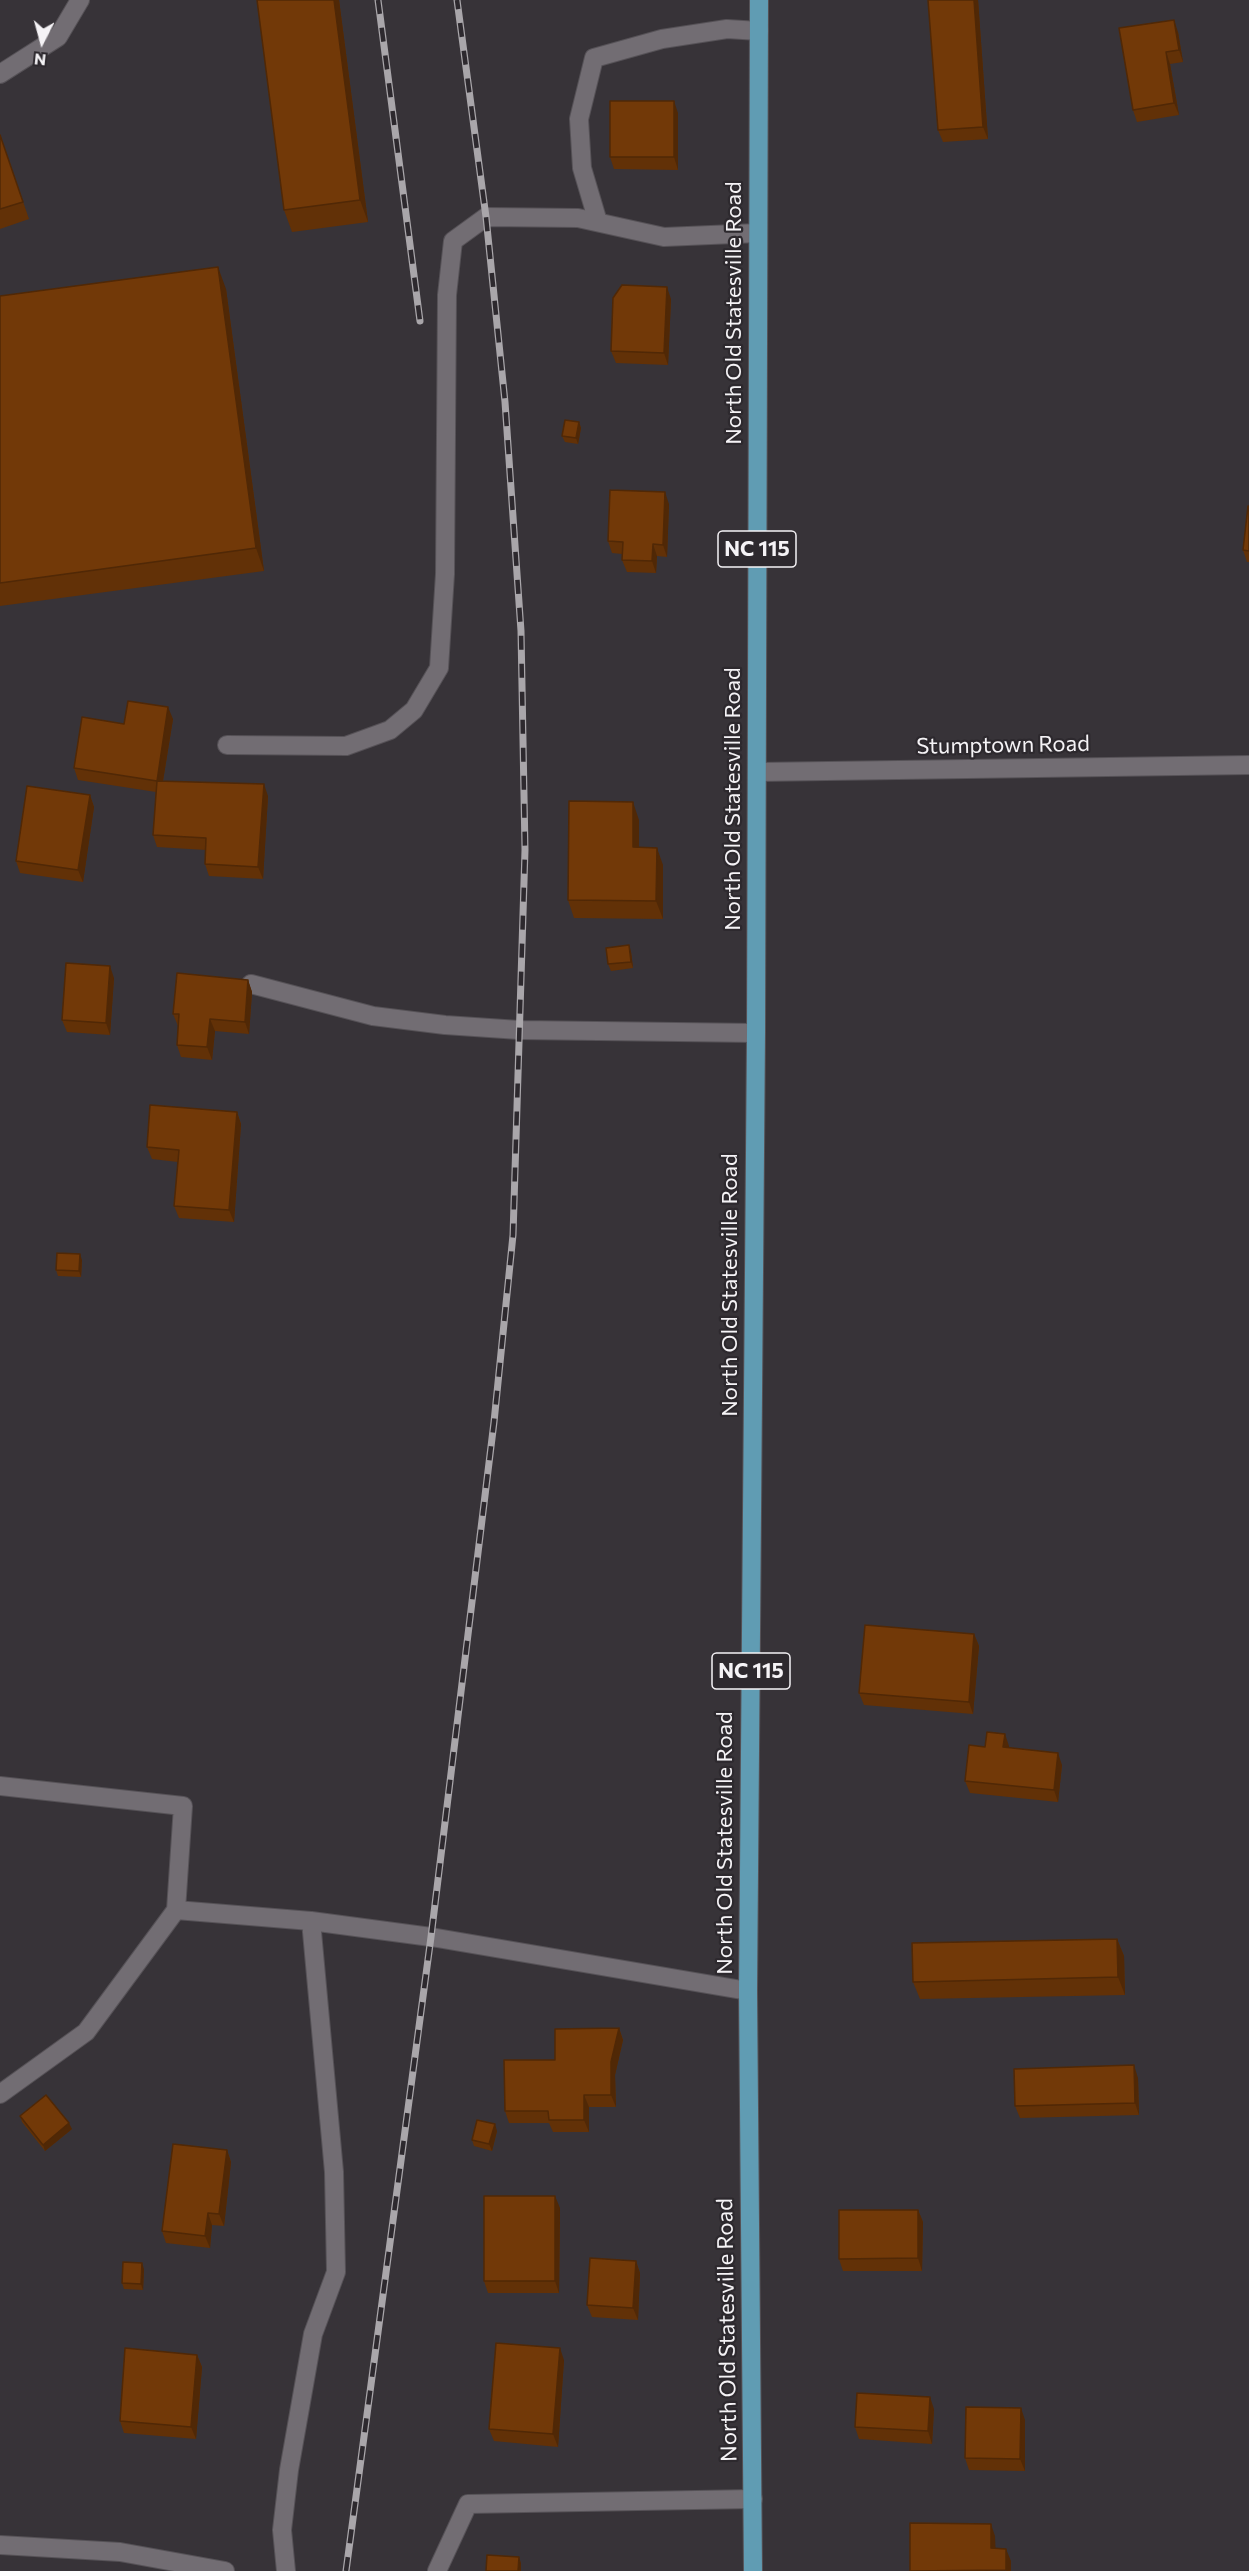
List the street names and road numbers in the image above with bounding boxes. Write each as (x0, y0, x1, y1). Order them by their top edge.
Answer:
street label: North Old Statesville Road (721, 181, 747, 445)
road number: NC 115 (718, 531, 796, 567)
street label: North Old Statesville Road (720, 667, 746, 931)
street label: Stumptown Road (916, 730, 1090, 760)
street label: North Old Statesville Road (717, 1153, 743, 1417)
road number: NC 115 (712, 1653, 790, 1689)
street label: North Old Statesville Road (712, 1711, 738, 1975)
street label: North Old Statesville Road (712, 2198, 742, 2462)

